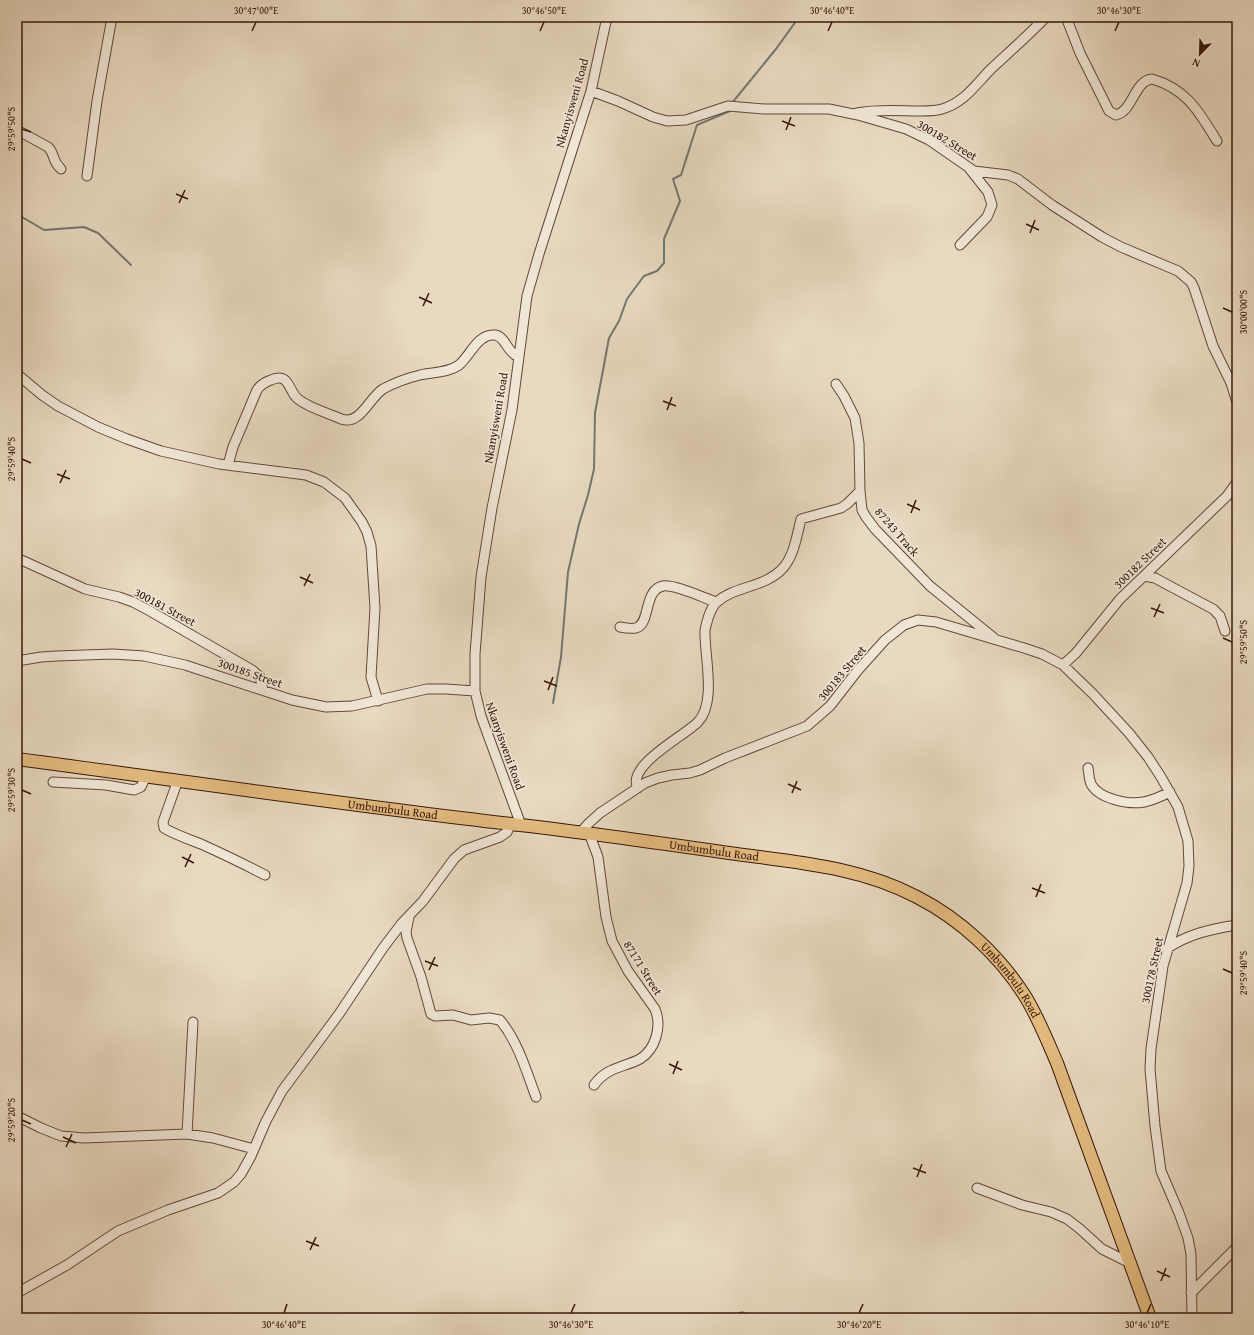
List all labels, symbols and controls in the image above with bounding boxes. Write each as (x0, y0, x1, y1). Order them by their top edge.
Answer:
text: 30°47'00"E (234, 3, 278, 18)
text: 30°46'50"E (522, 3, 566, 18)
text: 30°46'40"E (810, 3, 854, 18)
text: 30°46'30"E (1097, 3, 1141, 18)
north arrow (1180, 34, 1220, 74)
text: N (1189, 54, 1203, 72)
street label: Nkanyisweni Road (551, 56, 593, 150)
text: 29°59'50"S (4, 107, 19, 151)
street label: 300182 Street (914, 115, 981, 165)
text: 30°00'00"S (1236, 290, 1251, 334)
street label: Nkanyisweni Road (479, 370, 512, 465)
text: 29°59'40"S (4, 437, 19, 481)
street label: 87243 Track (871, 503, 924, 561)
street label: 300182 Street (1109, 532, 1170, 592)
street label: 300181 Street (131, 583, 200, 630)
text: 29°59'50"S (1236, 620, 1251, 664)
street label: 300183 Street (813, 641, 870, 704)
street label: 300185 Street (215, 653, 286, 692)
street label: Nkanyisweni Road (482, 700, 529, 793)
text: 29°59'30"S (4, 768, 19, 812)
street label: Umbumbulu Road (347, 795, 439, 823)
street label: Umbumbulu Road (668, 836, 761, 865)
street label: 300178 Street (1136, 934, 1167, 1005)
street label: 87171 Street (620, 937, 667, 999)
street label: Umbumbulu Road (977, 938, 1045, 1021)
text: 29°59'40"S (1236, 951, 1251, 995)
text: 29°59'20"S (4, 1098, 19, 1142)
text: 30°46'40"E (262, 1317, 306, 1332)
text: 30°46'30"E (549, 1317, 593, 1332)
text: 30°46'20"E (837, 1317, 881, 1332)
text: 30°46'10"E (1125, 1317, 1169, 1332)

